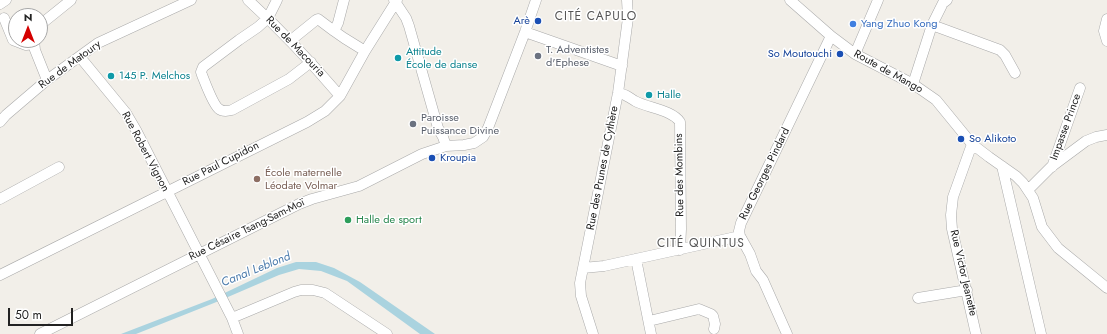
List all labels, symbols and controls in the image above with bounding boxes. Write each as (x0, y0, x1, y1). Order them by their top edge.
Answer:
north arrow (8, 8, 48, 48)
text: N (24, 9, 32, 25)
district label: CITÉ CAPULO (555, 10, 637, 24)
street label: Rue de Macouria (263, 14, 327, 80)
place label: Arè (513, 14, 530, 28)
marker: Arè (533, 16, 543, 26)
place label: Yang Zhuo Kong (861, 17, 937, 31)
marker: Yang Zhuo Kong (848, 19, 858, 29)
street label: Rue de Matoury (36, 38, 104, 92)
place label: T. Adventistes d'Ephese (546, 43, 609, 69)
place label: Attitude École de danse (406, 45, 477, 71)
place label: So Moutouchi (768, 47, 832, 61)
street label: Route de Mango (851, 48, 925, 96)
marker: So Moutouchi (835, 49, 845, 59)
marker: T. Adventistes d'Ephese (533, 51, 543, 61)
marker: Attitude École de danse (393, 53, 403, 63)
place label: 145 P. Melchos (119, 69, 190, 83)
marker: 145 P. Melchos (106, 71, 116, 81)
place label: Halle (657, 88, 681, 102)
marker: Halle (644, 90, 654, 100)
street label: Impasse Prince (1048, 92, 1084, 162)
street label: Rue des Prunes de Cythère (584, 105, 622, 231)
street label: Rue Robert Vignon (118, 110, 172, 194)
place label: Paroisse Puissance Divine (421, 111, 499, 137)
marker: Paroisse Puissance Divine (408, 119, 418, 129)
street label: Rue Georges Pindard (737, 126, 793, 222)
place label: So Alikoto (969, 132, 1016, 146)
street label: Rue des Mombins (673, 133, 687, 217)
marker: So Alikoto (956, 134, 966, 144)
street label: Rue Paul Cupidon (181, 139, 261, 189)
place label: Kroupia (440, 151, 476, 165)
marker: Kroupia (427, 153, 437, 163)
place label: École maternelle Léodate Volmar (265, 166, 342, 192)
marker: École maternelle Léodate Volmar (252, 174, 262, 184)
street label: Rue Césaire Tsang-Sam-Moï (187, 196, 307, 264)
place label: Halle de sport (356, 213, 422, 227)
marker: Halle de sport (343, 215, 353, 225)
street label: Rue Victor Jeanette (947, 229, 979, 317)
district label: CITÉ QUINTUS (657, 237, 745, 251)
water label: Canal Leblond (219, 250, 293, 290)
scale bar (10, 300, 75, 326)
text: 50 m (15, 306, 42, 324)

